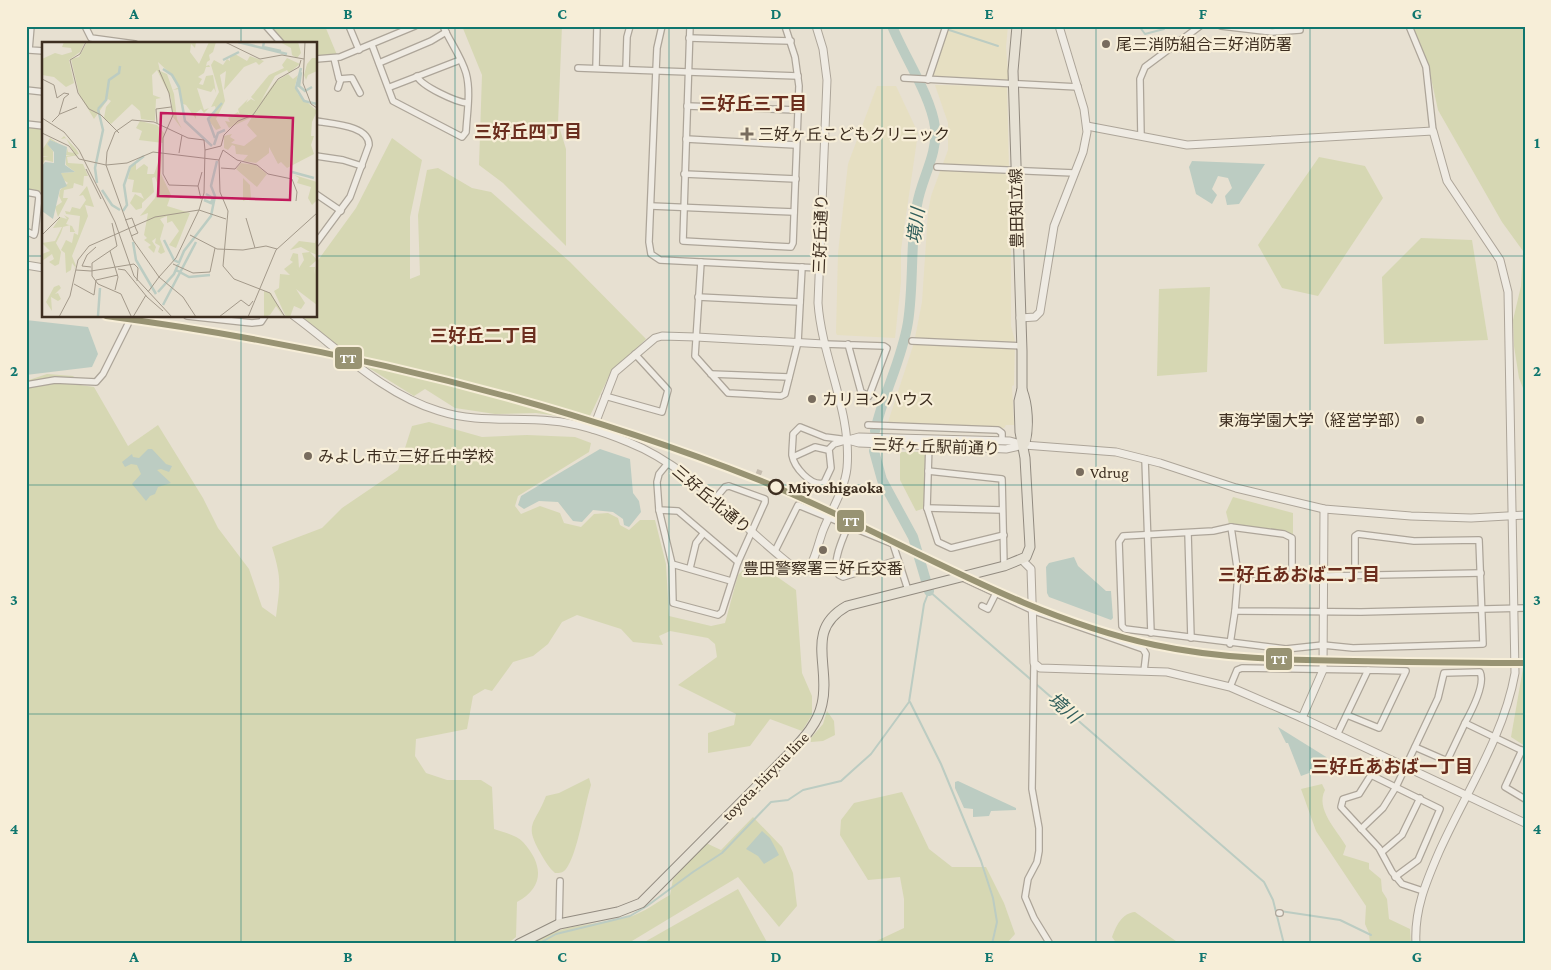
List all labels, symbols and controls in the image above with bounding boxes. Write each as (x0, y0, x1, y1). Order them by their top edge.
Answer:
text: A (128, 5, 139, 22)
text: B (343, 5, 353, 22)
text: C (557, 5, 567, 22)
text: D (770, 5, 782, 22)
text: E (984, 5, 994, 22)
text: F (1199, 5, 1208, 22)
text: G (1412, 5, 1422, 22)
place label: 尾三消防組合三好消防署 (1116, 36, 1292, 53)
marker: 尾三消防組合三好消防署 (1100, 38, 1112, 50)
inset map (42, 42, 318, 318)
district label: 三好丘三丁目 (699, 94, 807, 114)
district label: 三好丘四丁目 (474, 122, 582, 142)
place label: 三好ヶ丘こどもクリニック (758, 126, 950, 143)
marker: 三好ヶ丘こどもクリニック (740, 127, 754, 141)
text: 1 (11, 134, 17, 151)
text: 1 (1534, 134, 1540, 151)
street label: 豊田知立線 (1007, 168, 1026, 248)
street label: 三好丘通り (811, 194, 830, 274)
water label: 境川 (904, 205, 928, 245)
district label: 三好丘二丁目 (430, 326, 538, 346)
line badge: TT (334, 346, 363, 370)
text: TT (340, 350, 357, 366)
text: 2 (10, 362, 18, 379)
text: 2 (1533, 362, 1541, 379)
place label: カリヨンハウス (822, 391, 934, 408)
marker: カリヨンハウス (806, 393, 818, 405)
place label: 東海学園大学（経営学部） (1218, 412, 1410, 429)
marker: 東海学園大学（経営学部） (1414, 414, 1426, 426)
street label: 三好ヶ丘駅前通り (872, 436, 1000, 457)
place label: みよし市立三好丘中学校 (318, 448, 494, 465)
marker: みよし市立三好丘中学校 (302, 450, 314, 462)
street label: 三好丘北通り (669, 462, 754, 537)
place label: Vdrug (1090, 464, 1129, 482)
marker: Vdrug (1074, 466, 1086, 478)
marker: Miyoshigaoka (768, 479, 784, 495)
place label: Miyoshigaoka (788, 479, 884, 496)
line badge: TT (836, 509, 865, 533)
text: TT (843, 513, 860, 529)
marker: 豊田警察署三好丘交番 (817, 544, 829, 556)
place label: 豊田警察署三好丘交番 (743, 560, 903, 577)
district label: 三好丘あおば二丁目 (1218, 565, 1380, 585)
text: 3 (10, 591, 18, 608)
text: 3 (1533, 591, 1541, 608)
line badge: TT (1265, 647, 1293, 671)
text: TT (1271, 651, 1288, 667)
water label: 境川 (1044, 689, 1086, 729)
street label: toyota-hiryuu line (719, 729, 813, 825)
district label: 三好丘あおば一丁目 (1311, 757, 1473, 777)
text: 4 (10, 820, 19, 837)
text: 4 (1533, 820, 1542, 837)
text: A (128, 948, 139, 965)
text: B (343, 948, 353, 965)
text: C (557, 948, 567, 965)
text: D (770, 948, 782, 965)
text: E (984, 948, 994, 965)
text: F (1199, 948, 1208, 965)
text: G (1412, 948, 1422, 965)

